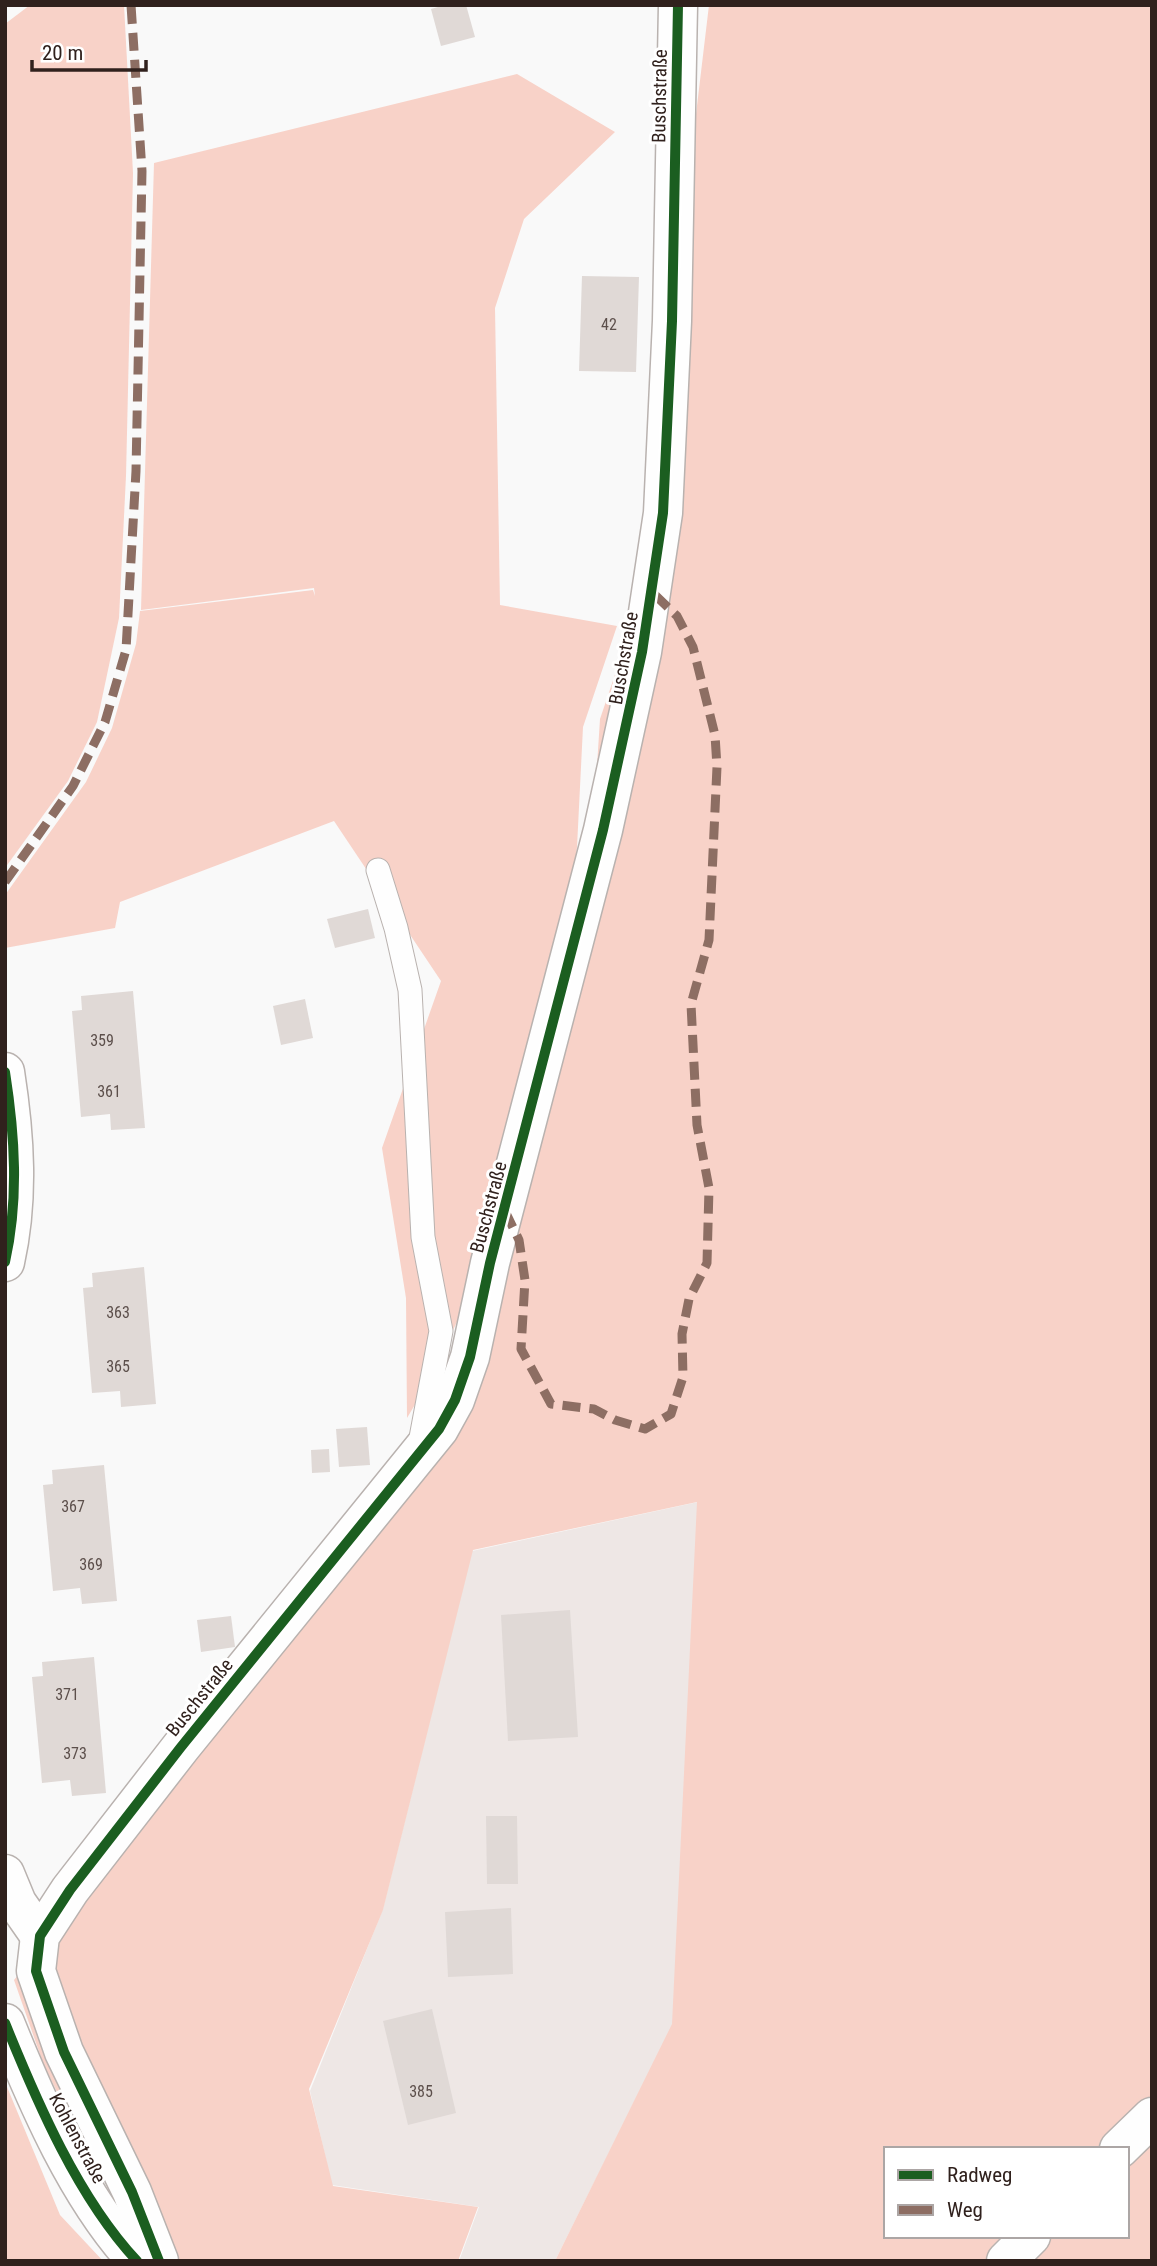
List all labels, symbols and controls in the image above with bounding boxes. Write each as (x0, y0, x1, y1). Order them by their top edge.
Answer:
scale bar (32, 28, 145, 72)
text: 20 m (42, 41, 83, 65)
street label: Buschstraße (647, 49, 672, 143)
house number: 42 (601, 315, 617, 334)
street label: Buschstraße (604, 610, 643, 706)
house number: 359 (90, 1031, 114, 1050)
house number: 361 (97, 1082, 121, 1101)
street label: Buschstraße (465, 1159, 512, 1255)
house number: 363 (106, 1303, 130, 1322)
house number: 365 (106, 1357, 130, 1376)
house number: 367 (61, 1497, 85, 1516)
house number: 369 (79, 1555, 103, 1574)
street label: Buschstraße (161, 1654, 238, 1741)
house number: 371 (55, 1685, 79, 1704)
house number: 373 (63, 1744, 87, 1763)
house number: 385 (409, 2082, 433, 2101)
street label: Kohlenstraße (44, 2089, 111, 2187)
legend (884, 2147, 1129, 2238)
text: Radweg (947, 2163, 1012, 2187)
text: Weg (947, 2198, 983, 2222)

